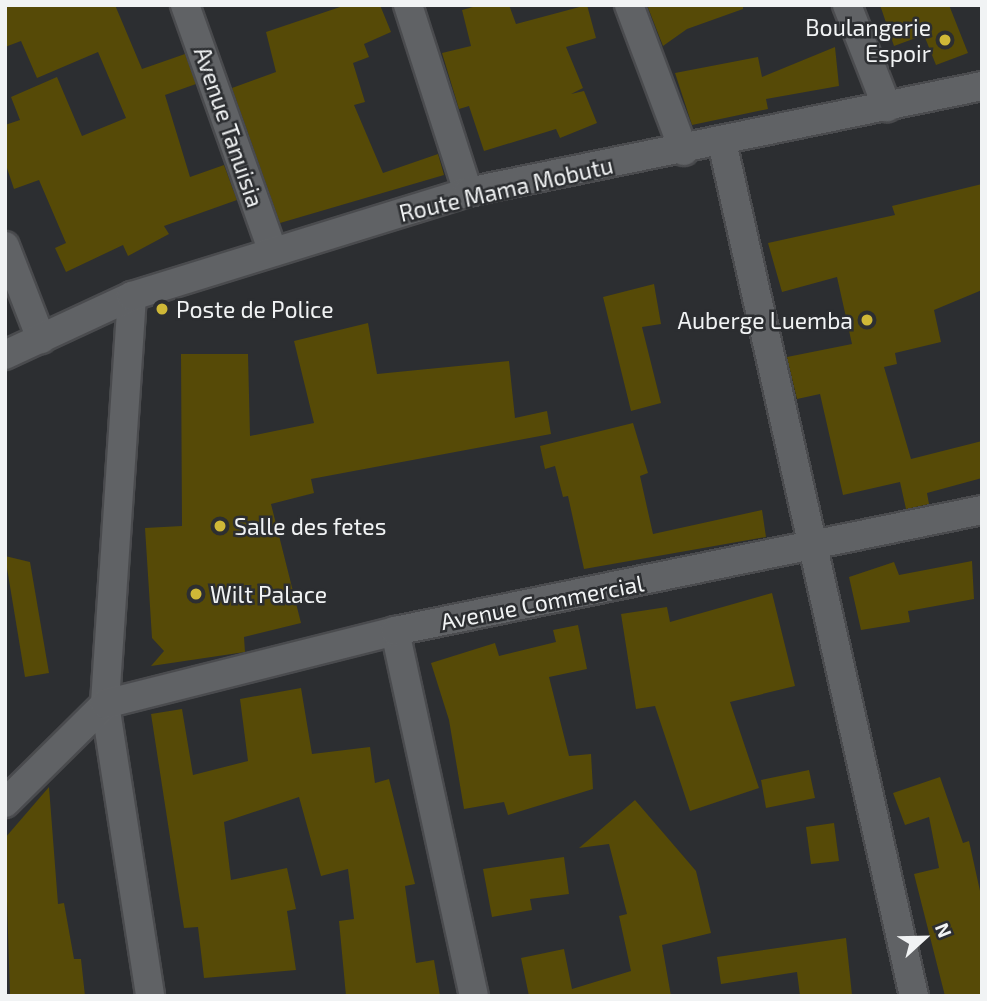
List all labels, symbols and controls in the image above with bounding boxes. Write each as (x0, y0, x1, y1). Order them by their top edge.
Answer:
place label: Boulangerie Espoir (805, 13, 931, 67)
marker: Boulangerie Espoir (937, 32, 953, 48)
street label: Avenue Tanuisia (189, 43, 269, 211)
street label: Route Mama Mobutu (396, 151, 616, 227)
place label: Poste de Police (176, 295, 334, 323)
marker: Poste de Police (154, 301, 170, 317)
place label: Auberge Luemba (678, 306, 853, 334)
marker: Auberge Luemba (859, 312, 875, 328)
place label: Salle des fetes (234, 512, 387, 540)
marker: Salle des fetes (212, 518, 228, 534)
street label: Avenue Commercial (438, 569, 646, 635)
place label: Wilt Palace (210, 580, 327, 608)
marker: Wilt Palace (188, 586, 204, 602)
north arrow (889, 903, 959, 973)
text: N (931, 919, 957, 941)

